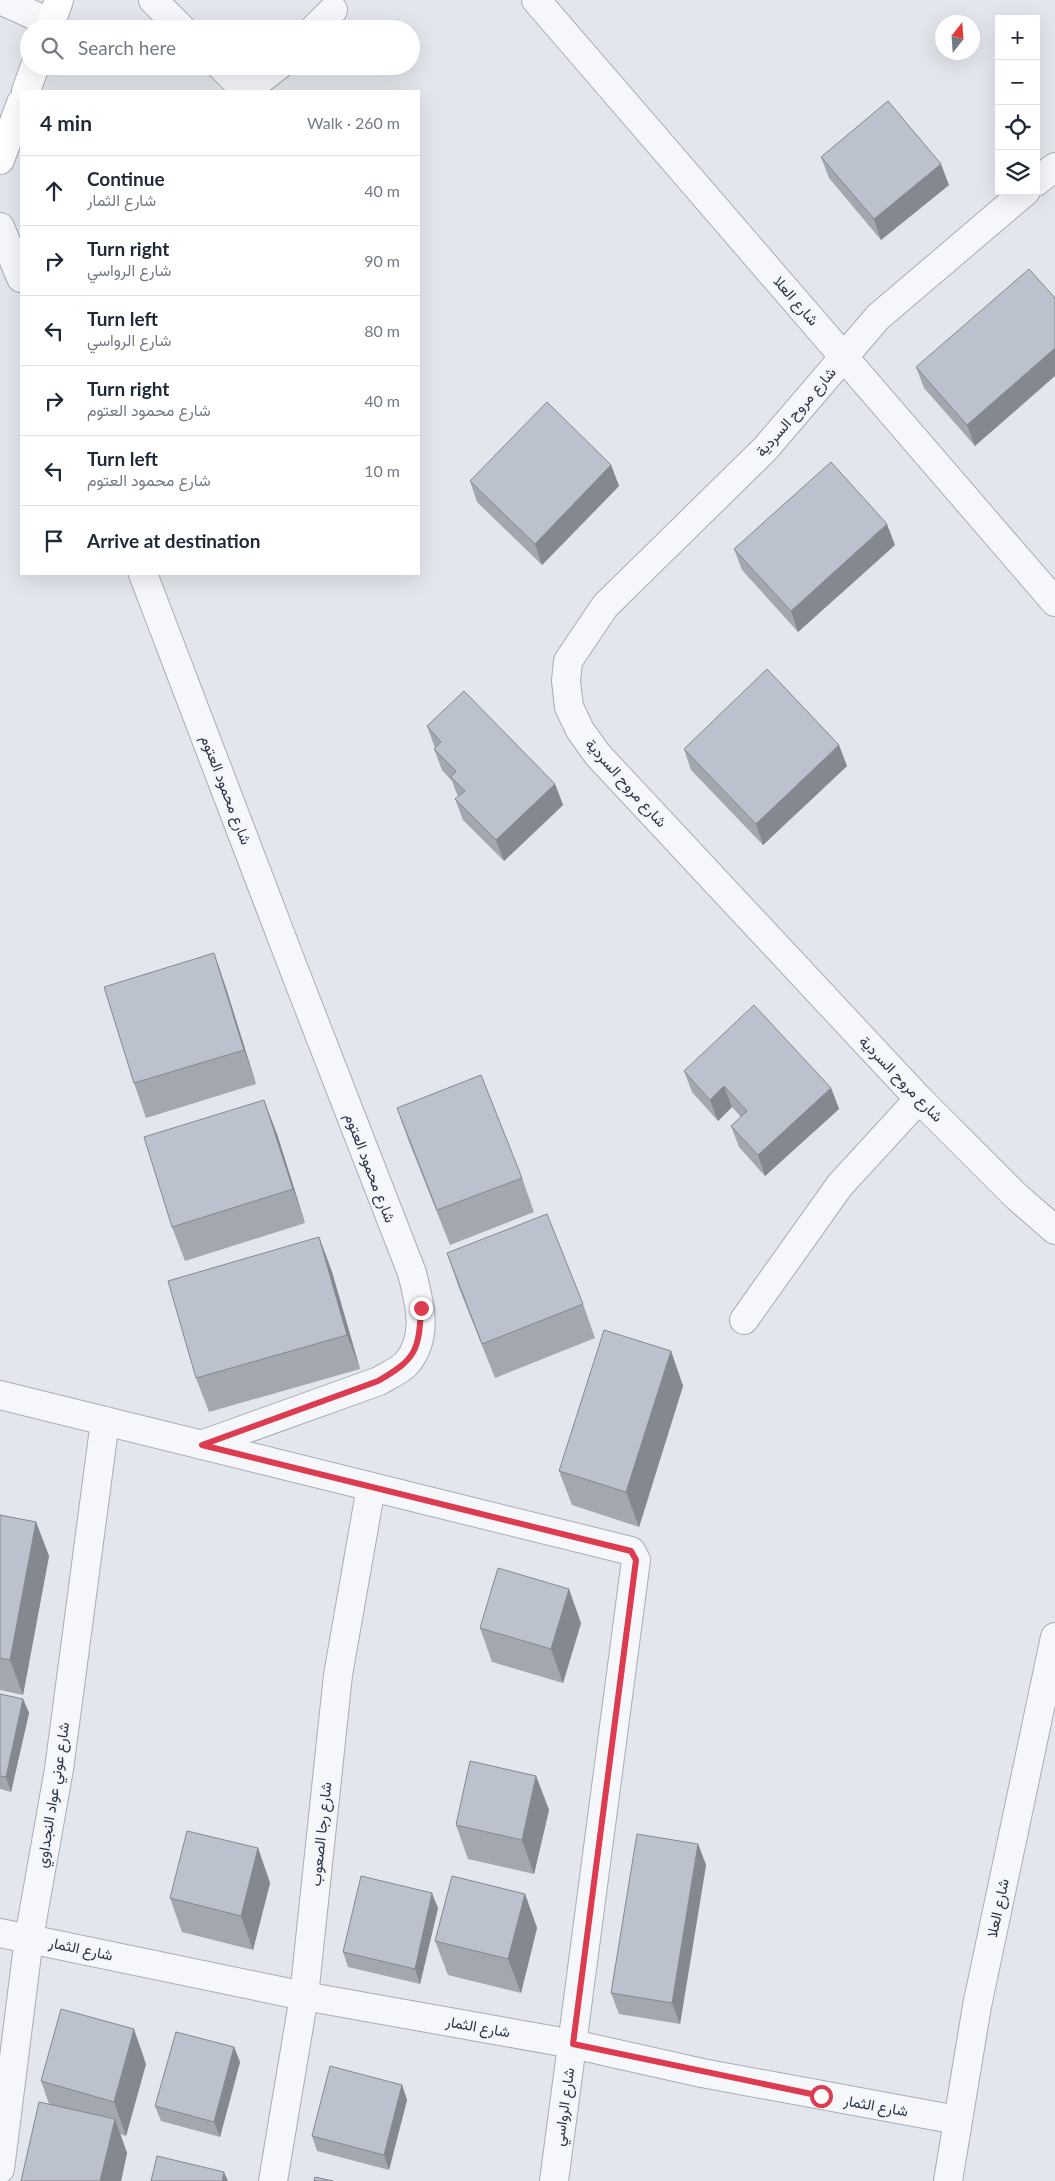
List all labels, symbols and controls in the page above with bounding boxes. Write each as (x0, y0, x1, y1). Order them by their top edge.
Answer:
north arrow (935, 15, 980, 60)
map controls (995, 15, 1040, 195)
button: + (995, 15, 1040, 60)
search box (20, 20, 420, 75)
icon: search (38, 34, 66, 62)
text: Search here (78, 36, 176, 59)
button: − (995, 60, 1040, 105)
button: locate (995, 105, 1040, 150)
text: 4 min (40, 110, 92, 135)
text: Walk · 260 m (307, 113, 400, 132)
button: layers (995, 150, 1040, 195)
text: Continue (87, 167, 165, 190)
icon: ahead (40, 177, 68, 205)
text: 40 m (364, 181, 400, 200)
text: شارع الثمار (87, 190, 156, 209)
text: Turn right (87, 237, 169, 260)
icon: right (40, 247, 68, 275)
text: 90 m (364, 251, 400, 270)
text: شارع الرواسي (87, 260, 171, 279)
street label: شارع العلا (768, 272, 823, 331)
text: Turn left (87, 307, 158, 330)
icon: left (40, 317, 68, 345)
text: 80 m (364, 321, 400, 340)
text: شارع الرواسي (87, 330, 171, 349)
street label: شارع مروح السردية (751, 363, 841, 462)
text: Turn right (87, 377, 169, 400)
icon: right (40, 387, 68, 415)
text: 40 m (364, 391, 400, 410)
text: شارع محمود العتوم (87, 400, 211, 419)
text: Turn left (87, 447, 158, 470)
icon: left (40, 457, 68, 485)
text: 10 m (364, 461, 400, 480)
text: شارع محمود العتوم (87, 470, 211, 489)
icon: arrive (40, 527, 68, 555)
text: Arrive at destination (87, 529, 260, 552)
street label: شارع محمود العتوم (195, 732, 256, 848)
street label: شارع مروح السردية (580, 734, 671, 832)
street label: شارع مروح السردية (854, 1031, 947, 1127)
street label: شارع محمود العتوم (339, 1110, 400, 1226)
route end (410, 1297, 433, 1320)
street label: شارع عوني عواد النجداوي (32, 1721, 77, 1870)
street label: شارع رجا الصعوب (306, 1781, 337, 1887)
street label: شارع العلا (982, 1877, 1015, 1939)
street label: شارع الثمار (46, 1932, 115, 1967)
street label: شارع الثمار (443, 2011, 512, 2043)
street label: شارع الرواسي (549, 2066, 582, 2148)
route start (810, 2085, 833, 2108)
street label: شارع الثمار (841, 2090, 910, 2122)

